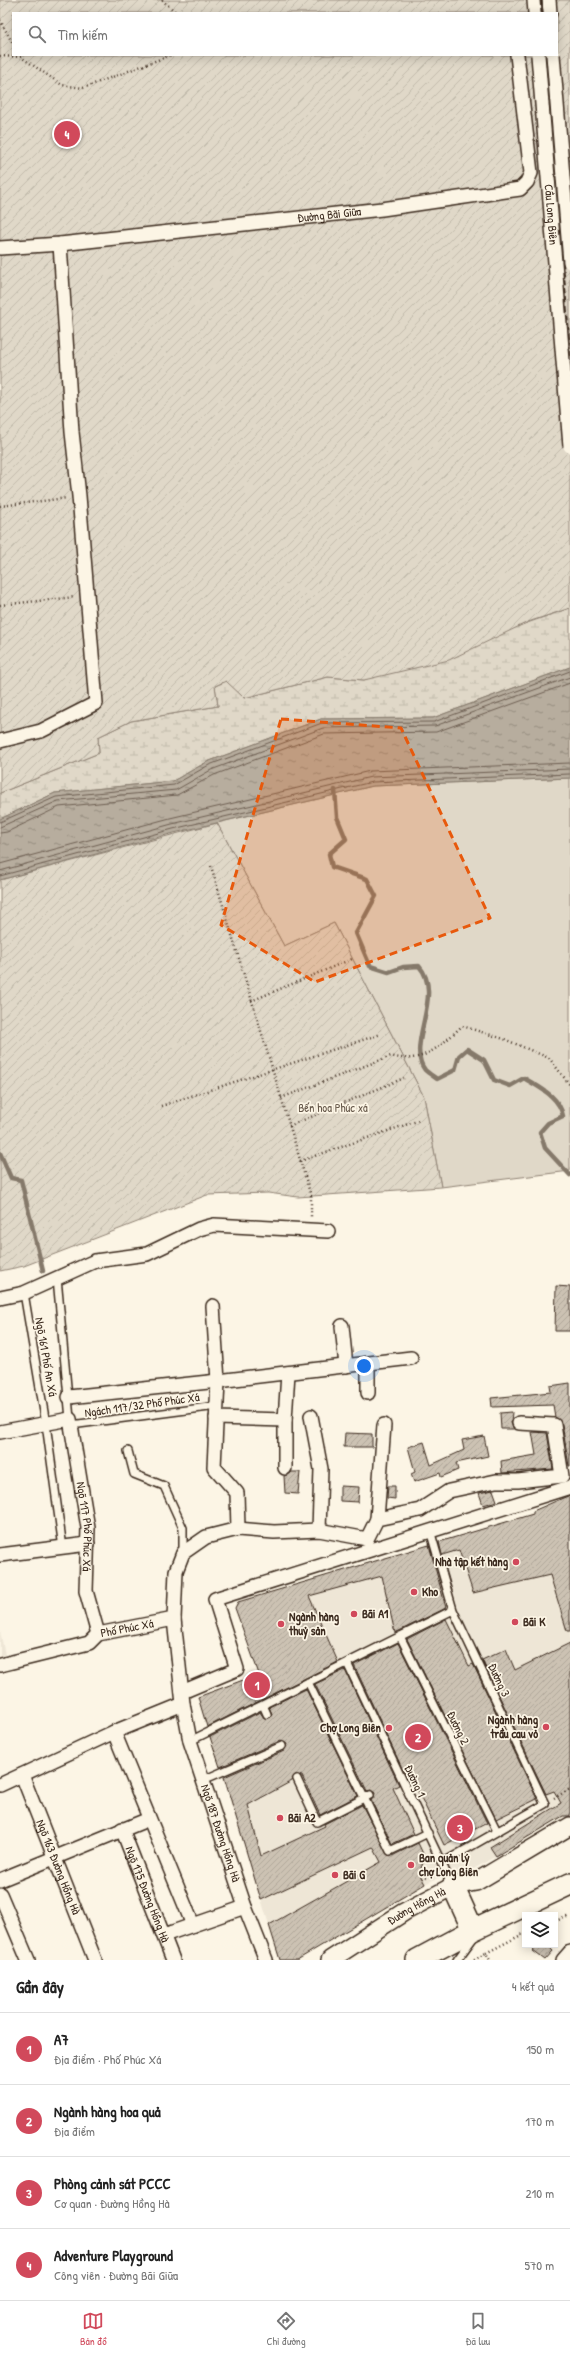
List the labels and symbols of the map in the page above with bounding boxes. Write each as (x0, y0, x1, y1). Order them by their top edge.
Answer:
pin: 4 (54, 119, 80, 149)
street label: Cầu Long Biên (541, 183, 562, 245)
street label: Đường Bãi Giữa (296, 202, 362, 226)
park label: Bến hoa Phúc xá (298, 1099, 368, 1116)
street label: Ngõ 161 Phố An Xá (31, 1316, 62, 1398)
your location (354, 1356, 374, 1376)
street label: Ngách 117/32 Phố Phúc Xá (83, 1388, 201, 1421)
street label: Ngõ 117 Phố Phúc Xá (72, 1480, 97, 1572)
place label: Nhà tập kết hàng (435, 1553, 509, 1571)
marker: Nhà tập kết hàng (511, 1557, 521, 1567)
place label: Kho (422, 1583, 438, 1600)
marker: Kho (409, 1587, 419, 1597)
place label: Bãi A1 (362, 1605, 389, 1622)
place label: Ngành hàng thuỷ sản (288, 1608, 340, 1640)
marker: Bãi A1 (349, 1609, 359, 1619)
place label: Bãi K (523, 1613, 546, 1630)
street label: Phố Phúc Xá (99, 1614, 155, 1641)
marker: Bãi K (510, 1617, 520, 1627)
marker: Ngành hàng thuỷ sản (276, 1619, 286, 1629)
street label: Đường 3 (484, 1660, 515, 1699)
pin: 1 (244, 1670, 270, 1700)
street label: Đường 2 (443, 1708, 474, 1748)
place label: Ngành hàng trầu cau vỏ (488, 1711, 539, 1742)
place label: Chợ Long Biên (320, 1719, 382, 1737)
pin: 2 (405, 1722, 431, 1752)
marker: Ngành hàng trầu cau vỏ (541, 1722, 551, 1732)
marker: Chợ Long Biên (384, 1723, 394, 1733)
street label: Đường 1 (401, 1762, 430, 1800)
street label: Ngõ 187 Đường Hồng Hà (197, 1782, 245, 1884)
place label: Bãi A2 (288, 1809, 316, 1826)
marker: Bãi A2 (275, 1813, 285, 1823)
pin: 3 (447, 1813, 473, 1843)
street label: Ngõ 163 Đường Hồng Hà (32, 1817, 85, 1917)
street label: Ngõ 175 Đường Hồng Hà (121, 1844, 174, 1945)
place label: Ban quản lý chợ Long Biên (419, 1849, 479, 1881)
marker: Ban quản lý chợ Long Biên (406, 1860, 416, 1870)
place label: Bãi G (343, 1866, 365, 1883)
marker: Bãi G (330, 1870, 340, 1880)
street label: Đường Hồng Hà (384, 1882, 449, 1929)

